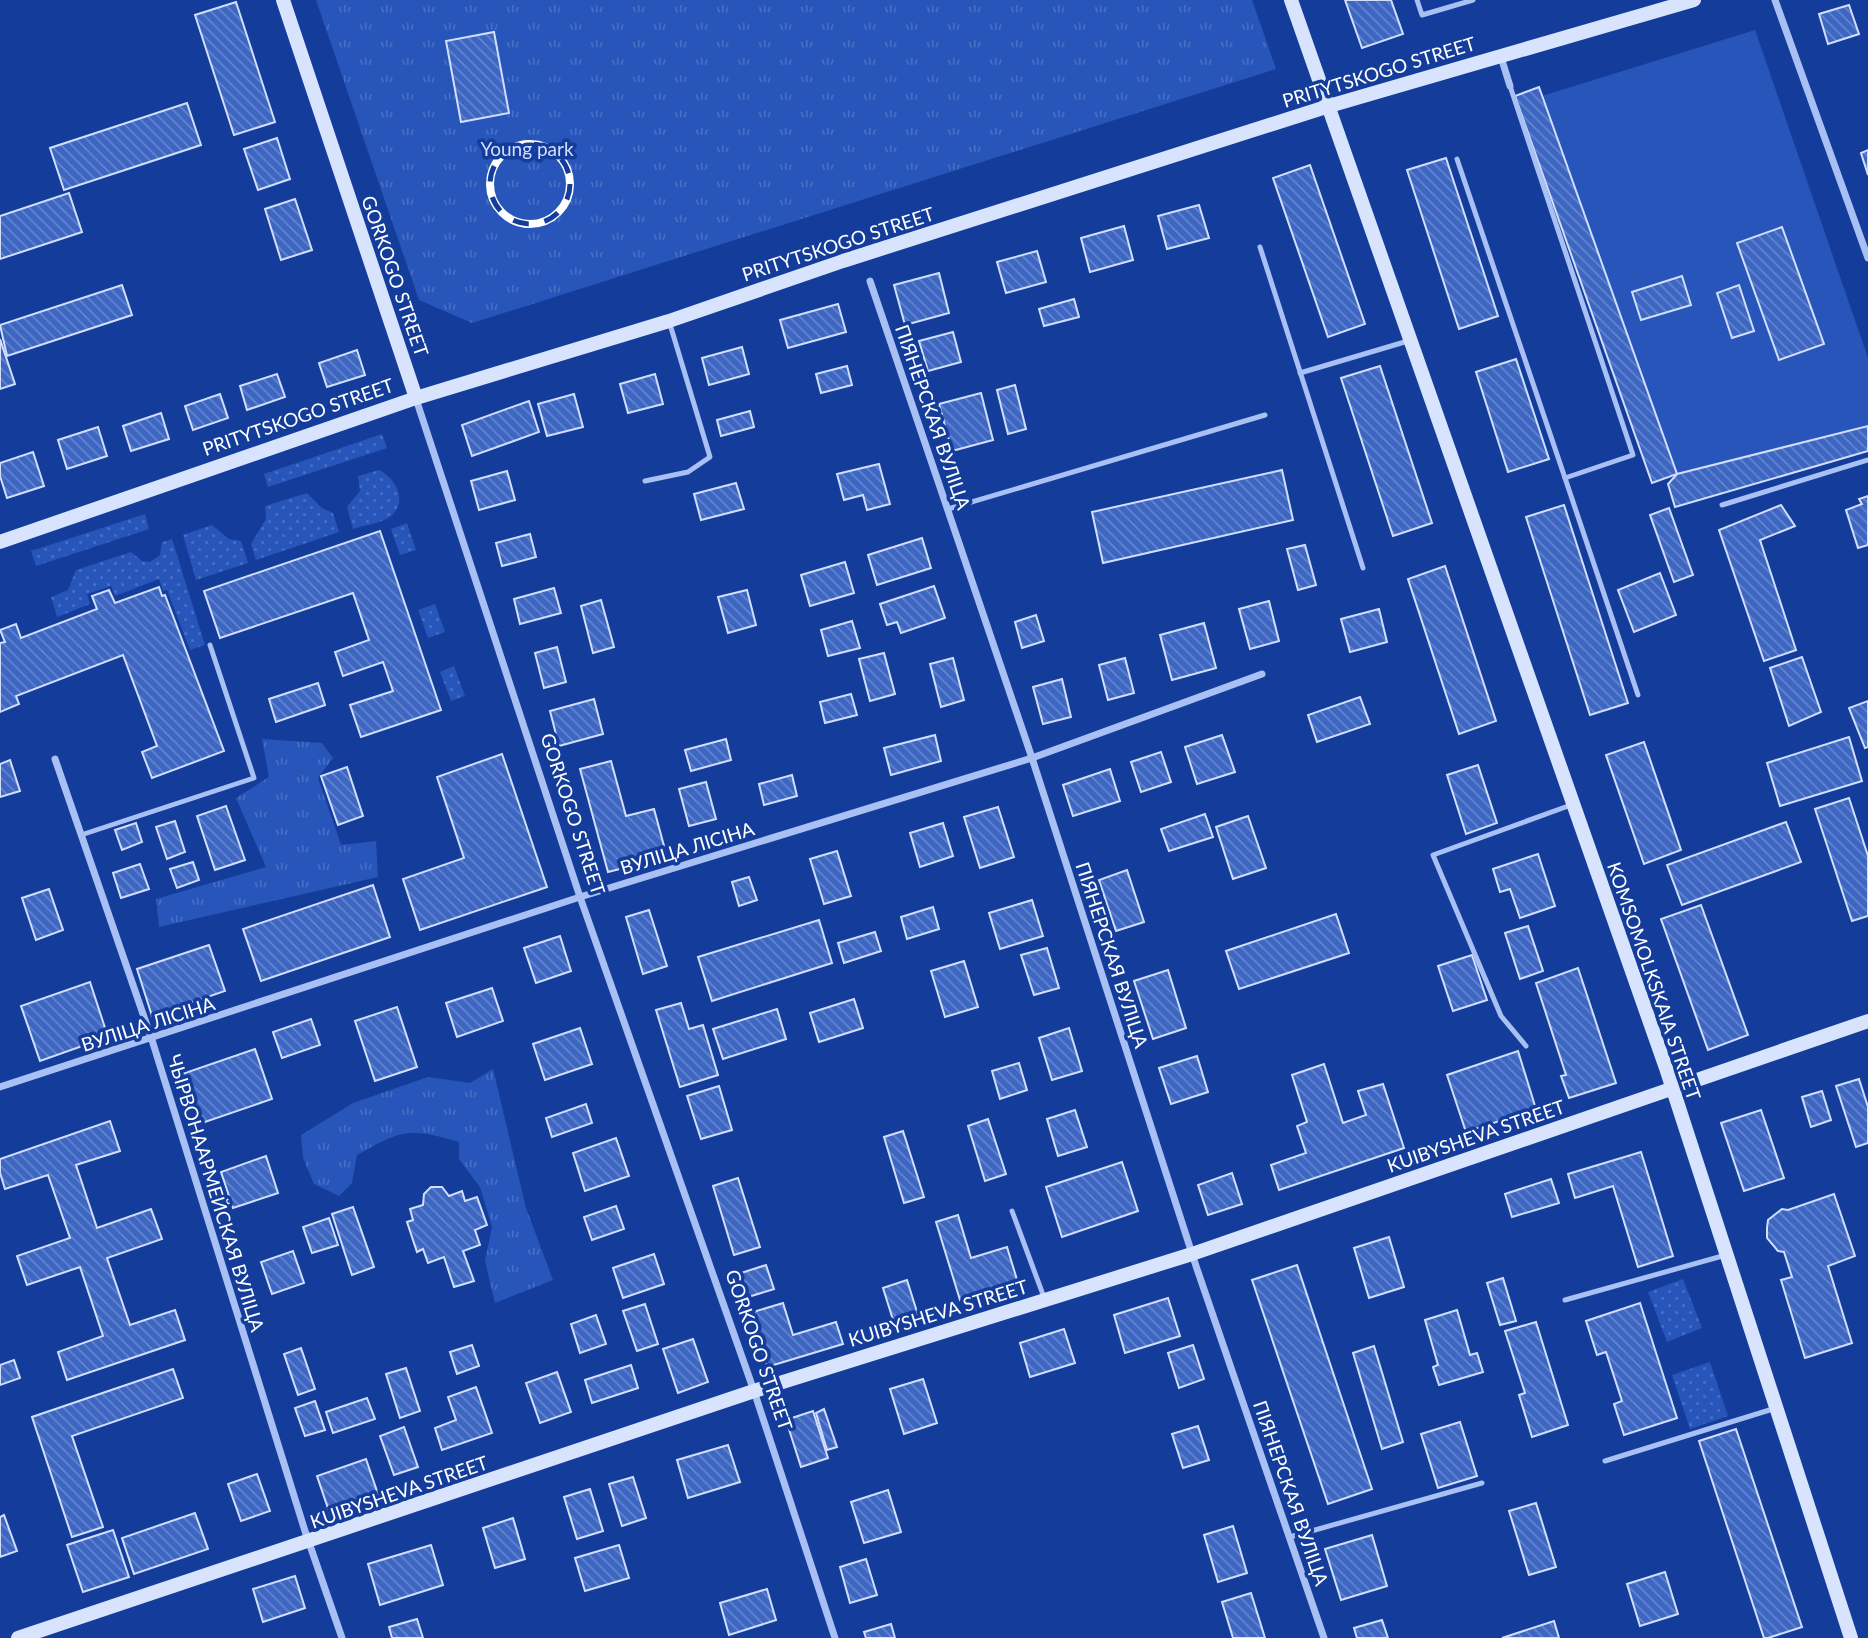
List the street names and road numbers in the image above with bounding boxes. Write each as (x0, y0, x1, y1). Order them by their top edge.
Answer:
street label: PRITYTSKOGO STREET (1280, 31, 1478, 112)
street label: GORKOGO STREET (357, 192, 434, 359)
street label: PRITYTSKOGO STREET (739, 202, 937, 285)
street label: ПІЯНЕРСКАЯ ВУЛІЦА (891, 321, 976, 513)
street label: PRITYTSKOGO STREET (199, 373, 396, 460)
street label: GORKOGO STREET (536, 730, 610, 898)
street label: ВУЛІЦА ЛІСІНА (617, 816, 757, 879)
street label: ПІЯНЕРСКАЯ ВУЛІЦА (1072, 859, 1153, 1051)
street label: KOMSOMOLKSKAIA STREET (1603, 859, 1706, 1103)
street label: ВУЛІЦА ЛІСІНА (78, 991, 218, 1056)
street label: ЧЫРВОНААРМЕЙСКАЯ ВУЛІЦА (163, 1051, 270, 1334)
street label: KUIBYSHEVA STREET (1384, 1094, 1568, 1177)
street label: GORKOGO STREET (721, 1266, 798, 1433)
street label: KUIBYSHEVA STREET (845, 1274, 1030, 1351)
street label: ПІЯНЕРСКАЯ ВУЛІЦА (1249, 1397, 1334, 1589)
street label: KUIBYSHEVA STREET (307, 1450, 491, 1533)

